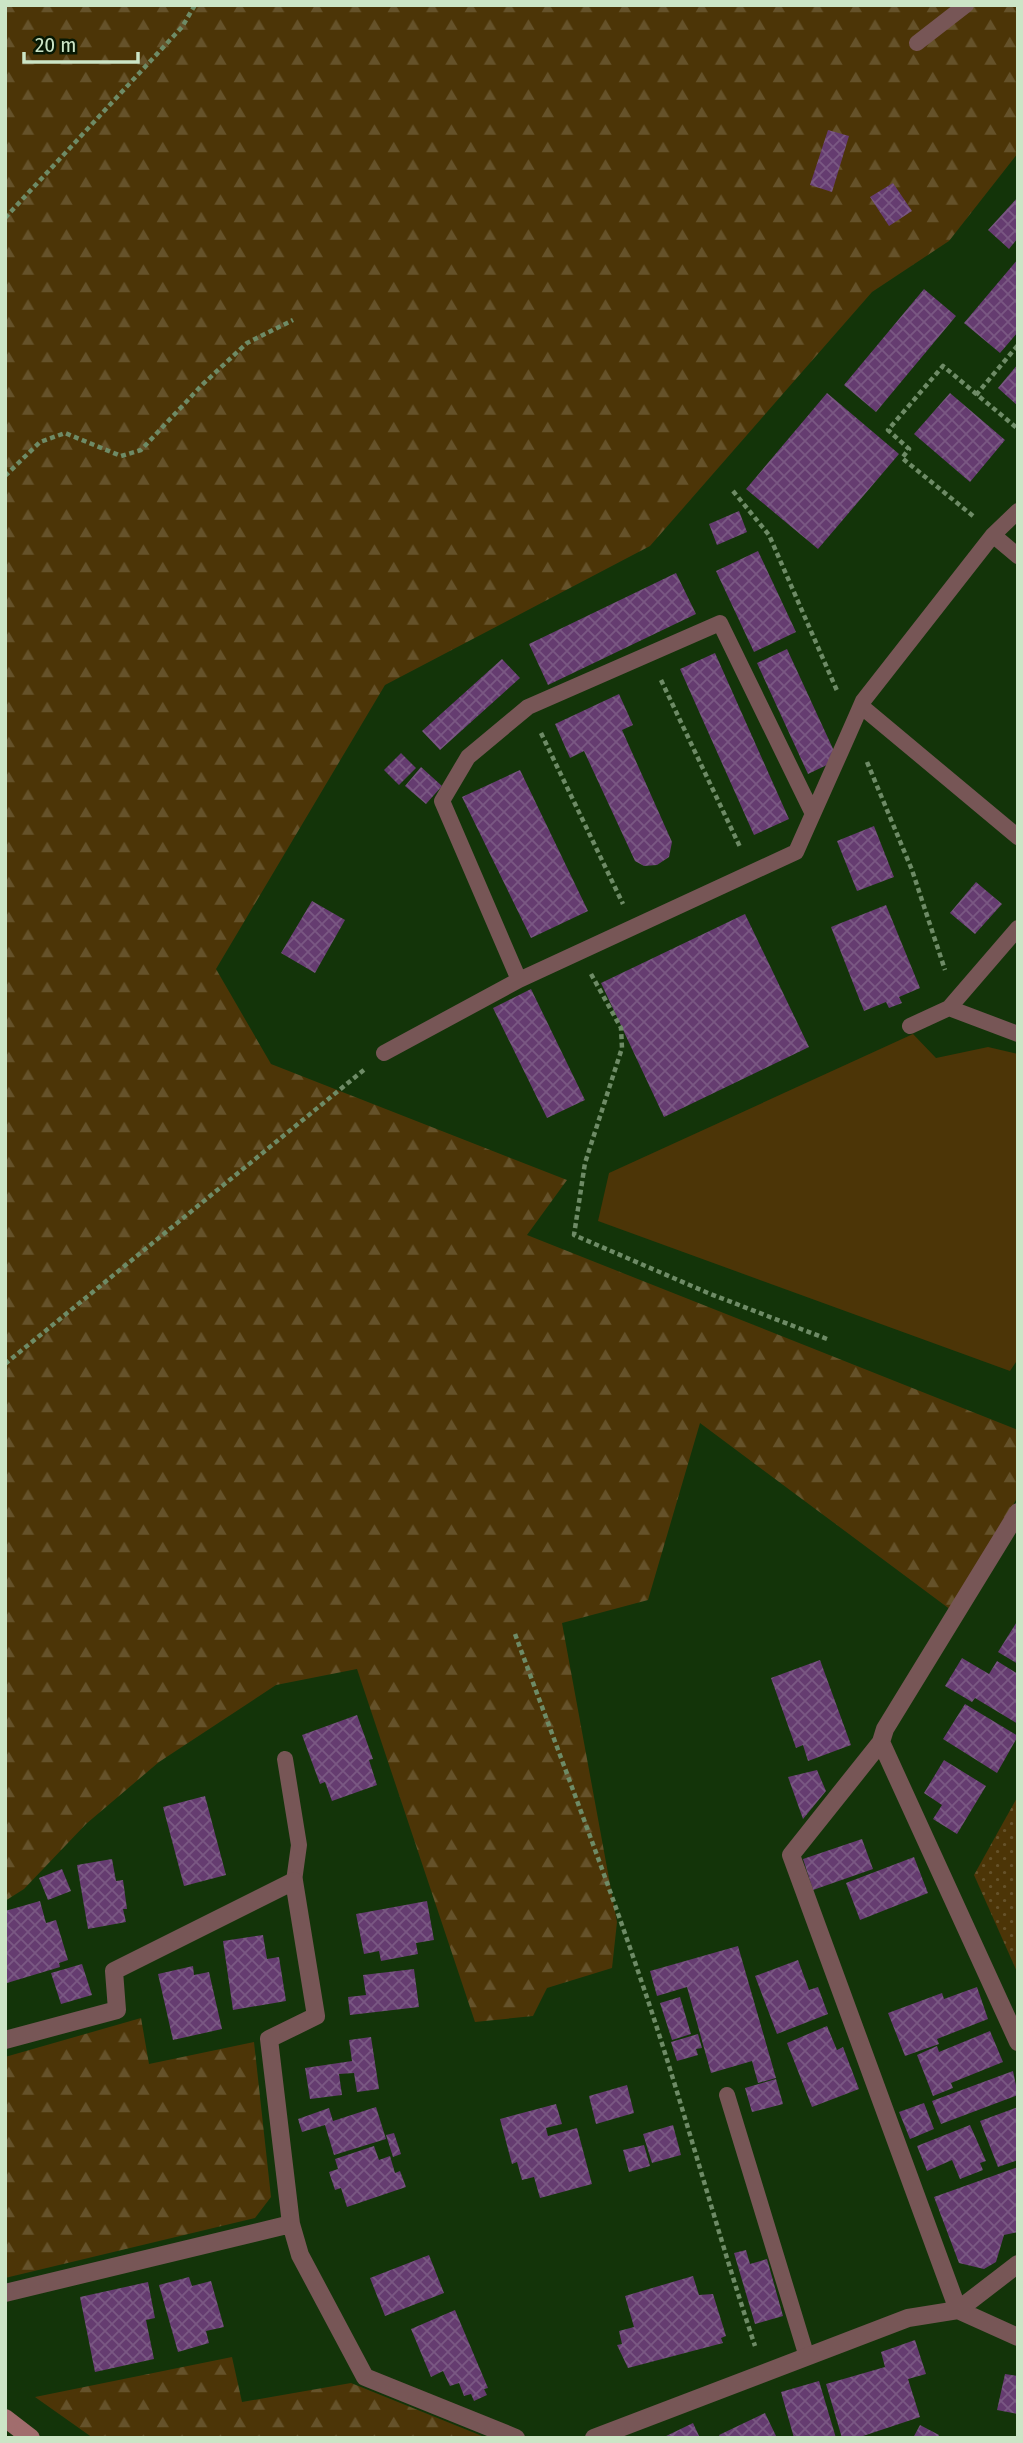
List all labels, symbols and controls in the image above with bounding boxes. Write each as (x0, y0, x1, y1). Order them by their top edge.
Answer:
scale bar (24, 21, 138, 65)
text: 20 m (35, 32, 76, 58)

